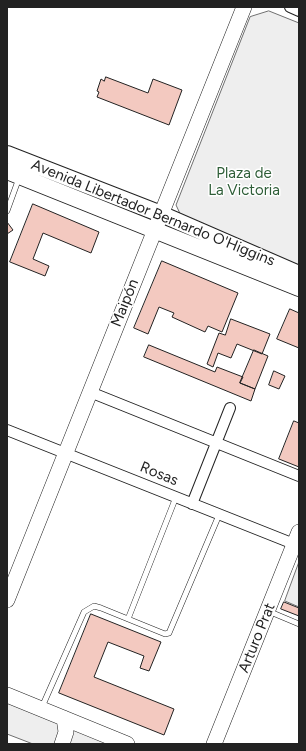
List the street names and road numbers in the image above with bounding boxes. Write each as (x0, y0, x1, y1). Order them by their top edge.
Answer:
street label: Avenida Libertador Bernardo O'Higgins (29, 156, 277, 270)
street label: Maipón (107, 277, 143, 329)
street label: Rosas (137, 458, 181, 490)
street label: Arturo Prat (235, 600, 279, 676)

